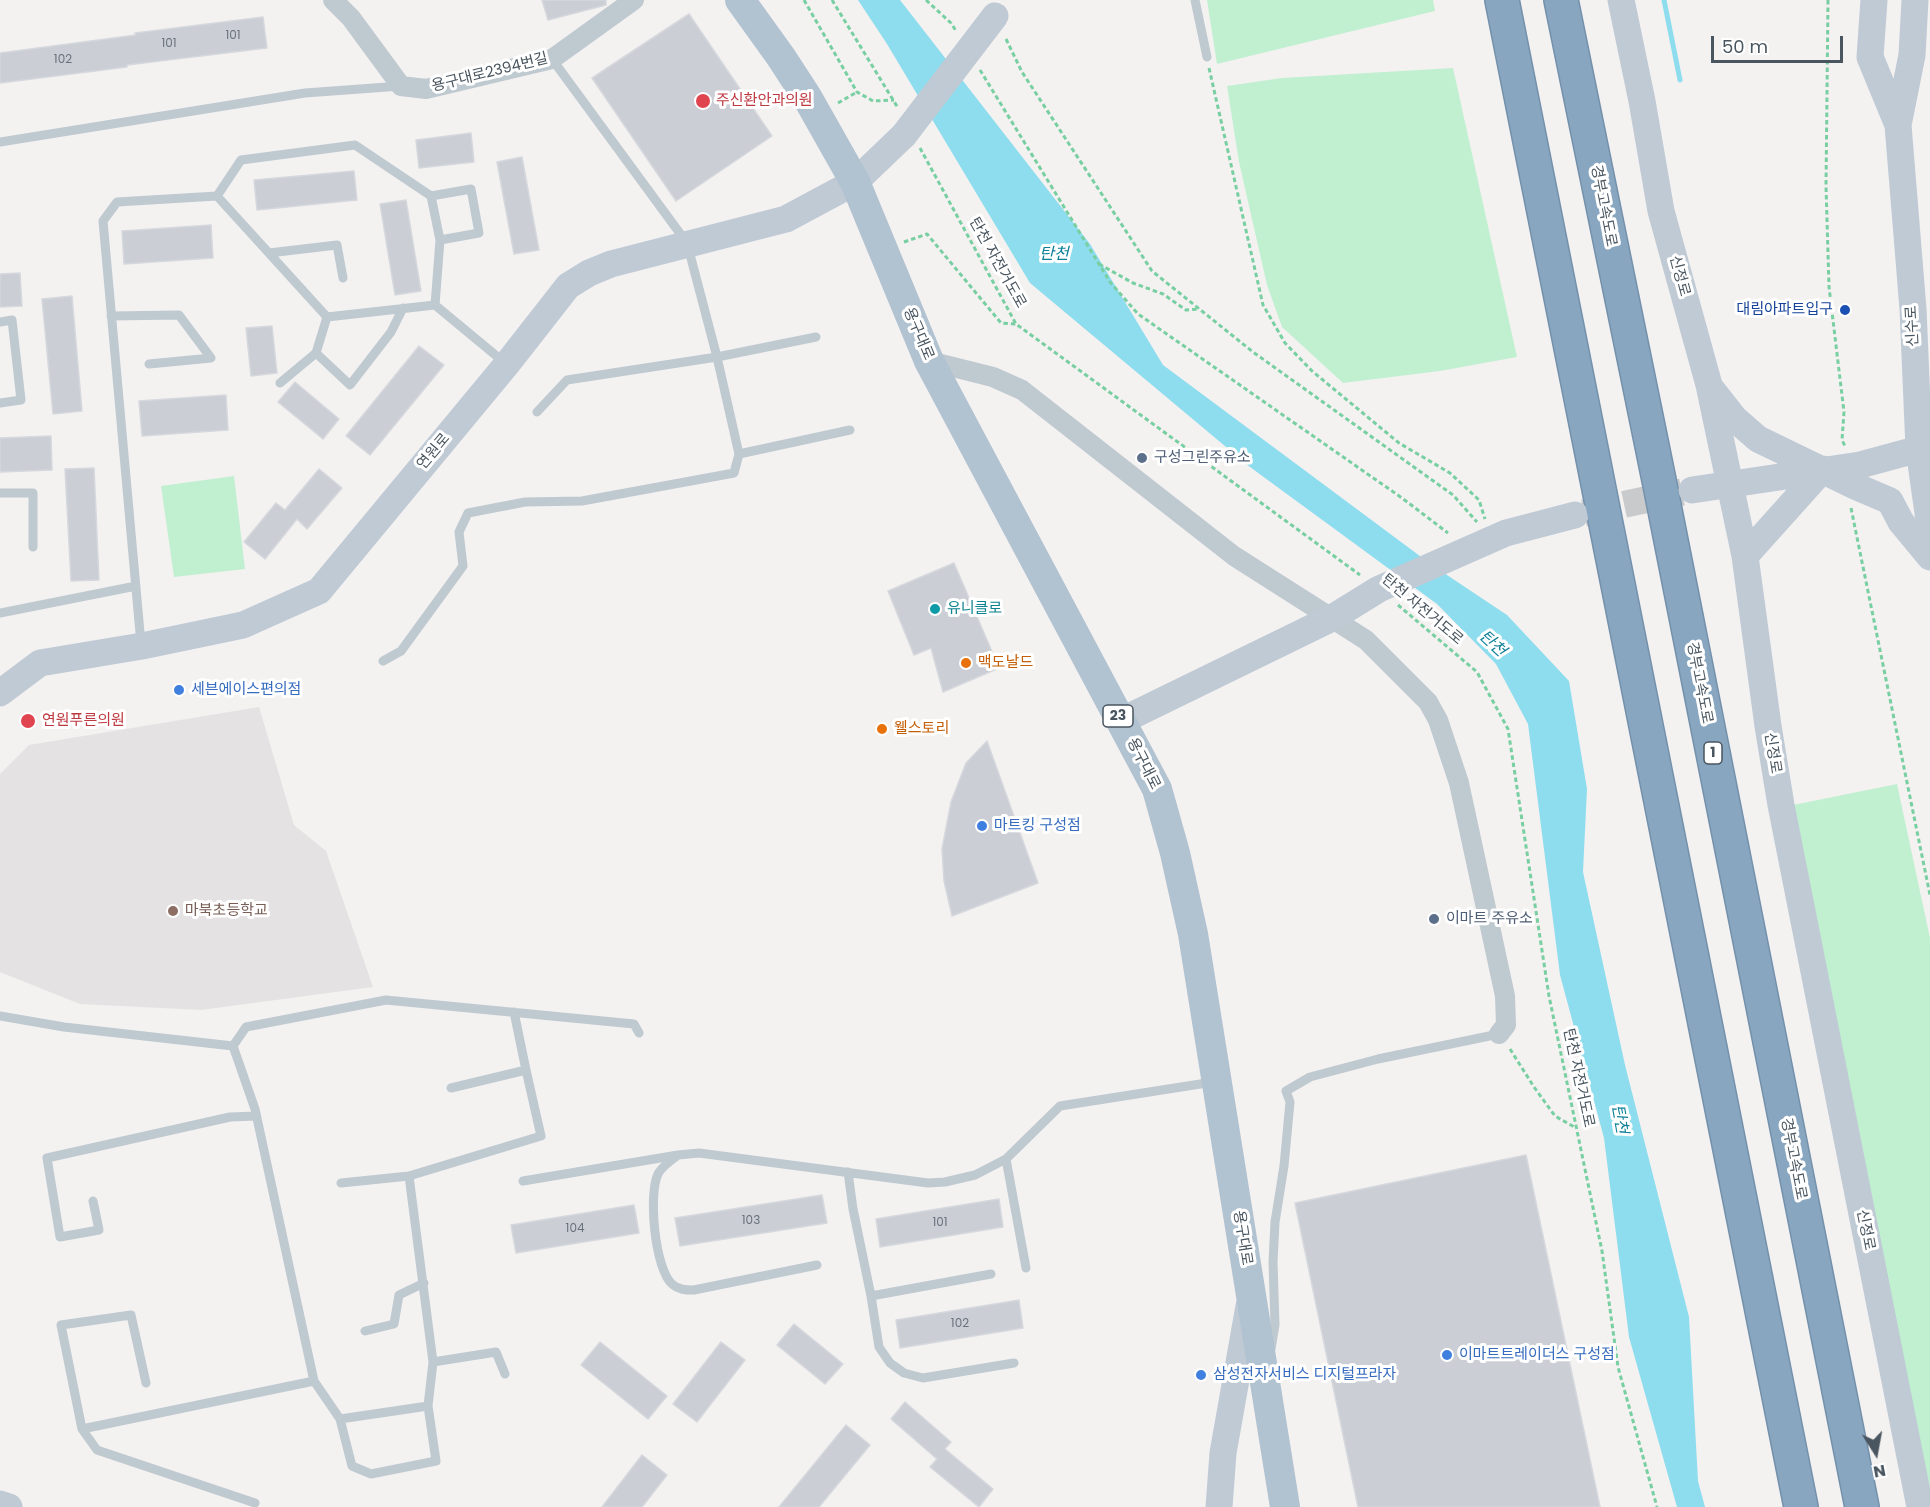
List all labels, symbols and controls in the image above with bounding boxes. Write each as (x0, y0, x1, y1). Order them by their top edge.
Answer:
scale bar (1714, 24, 1846, 62)
house number: 101 (225, 29, 241, 43)
text: 50 m (1722, 34, 1768, 59)
house number: 101 (161, 37, 177, 51)
street label: 용구대로2394번길 (430, 50, 550, 96)
house number: 102 (54, 53, 72, 67)
marker: 주신환안과의원 (694, 92, 712, 110)
place label: 주신환안과의원 (716, 92, 813, 110)
street label: 경부고속도로 (1586, 164, 1620, 248)
street label: 탄천 자전거도로 (965, 215, 1029, 311)
water label: 탄천 (1039, 245, 1069, 265)
street label: 신정로 (1665, 254, 1693, 298)
place label: 대림아파트입구 (1736, 301, 1833, 319)
marker: 대림아파트입구 (1838, 303, 1852, 317)
street label: 용구대로 (899, 305, 937, 363)
street label: 신수로 (1903, 305, 1923, 347)
street label: 연원로 (414, 430, 454, 474)
place label: 구성그린주유소 (1154, 449, 1251, 467)
marker: 구성그린주유소 (1135, 451, 1149, 465)
street label: 탄천 자전거도로 (1378, 571, 1466, 649)
place label: 유니클로 (947, 600, 1002, 618)
marker: 유니클로 (928, 602, 942, 616)
water label: 탄천 (1475, 627, 1509, 661)
street label: 경부고속도로 (1682, 641, 1716, 725)
place label: 맥도날드 (978, 654, 1033, 672)
marker: 맥도날드 (959, 656, 973, 670)
place label: 세븐에이스편의점 (191, 681, 301, 699)
marker: 세븐에이스편의점 (172, 683, 186, 697)
road number: 23 (1103, 705, 1133, 727)
marker: 연원푸른의원 (19, 712, 37, 730)
place label: 연원푸른의원 (42, 712, 125, 730)
place label: 웰스토리 (894, 720, 949, 738)
marker: 웰스토리 (875, 722, 889, 736)
street label: 신정로 (1760, 731, 1784, 775)
street label: 용구대로 (1122, 735, 1164, 793)
road number: 1 (1704, 742, 1722, 764)
place label: 마트킹 구성점 (994, 817, 1081, 835)
marker: 마트킹 구성점 (975, 819, 989, 833)
place label: 마북초등학교 (185, 902, 268, 920)
marker: 마북초등학교 (166, 904, 180, 918)
place label: 이마트 주유소 (1446, 910, 1533, 928)
marker: 이마트 주유소 (1427, 912, 1441, 926)
street label: 탄천 자전거도로 (1559, 1027, 1597, 1129)
water label: 탄천 (1607, 1103, 1631, 1135)
street label: 경부고속도로 (1776, 1117, 1810, 1201)
street label: 신정로 (1852, 1208, 1878, 1252)
street label: 용구대로 (1229, 1209, 1255, 1267)
house number: 103 (742, 1214, 760, 1228)
house number: 101 (932, 1216, 948, 1230)
house number: 104 (566, 1222, 584, 1236)
house number: 102 (951, 1317, 969, 1331)
place label: 이마트트레이더스 구성점 (1459, 1346, 1615, 1364)
marker: 이마트트레이더스 구성점 (1440, 1348, 1454, 1362)
place label: 삼성전자서비스 디지털프라자 (1213, 1366, 1396, 1384)
marker: 삼성전자서비스 디지털프라자 (1194, 1368, 1208, 1382)
north arrow (1846, 1423, 1906, 1483)
text: N (1871, 1459, 1888, 1484)

